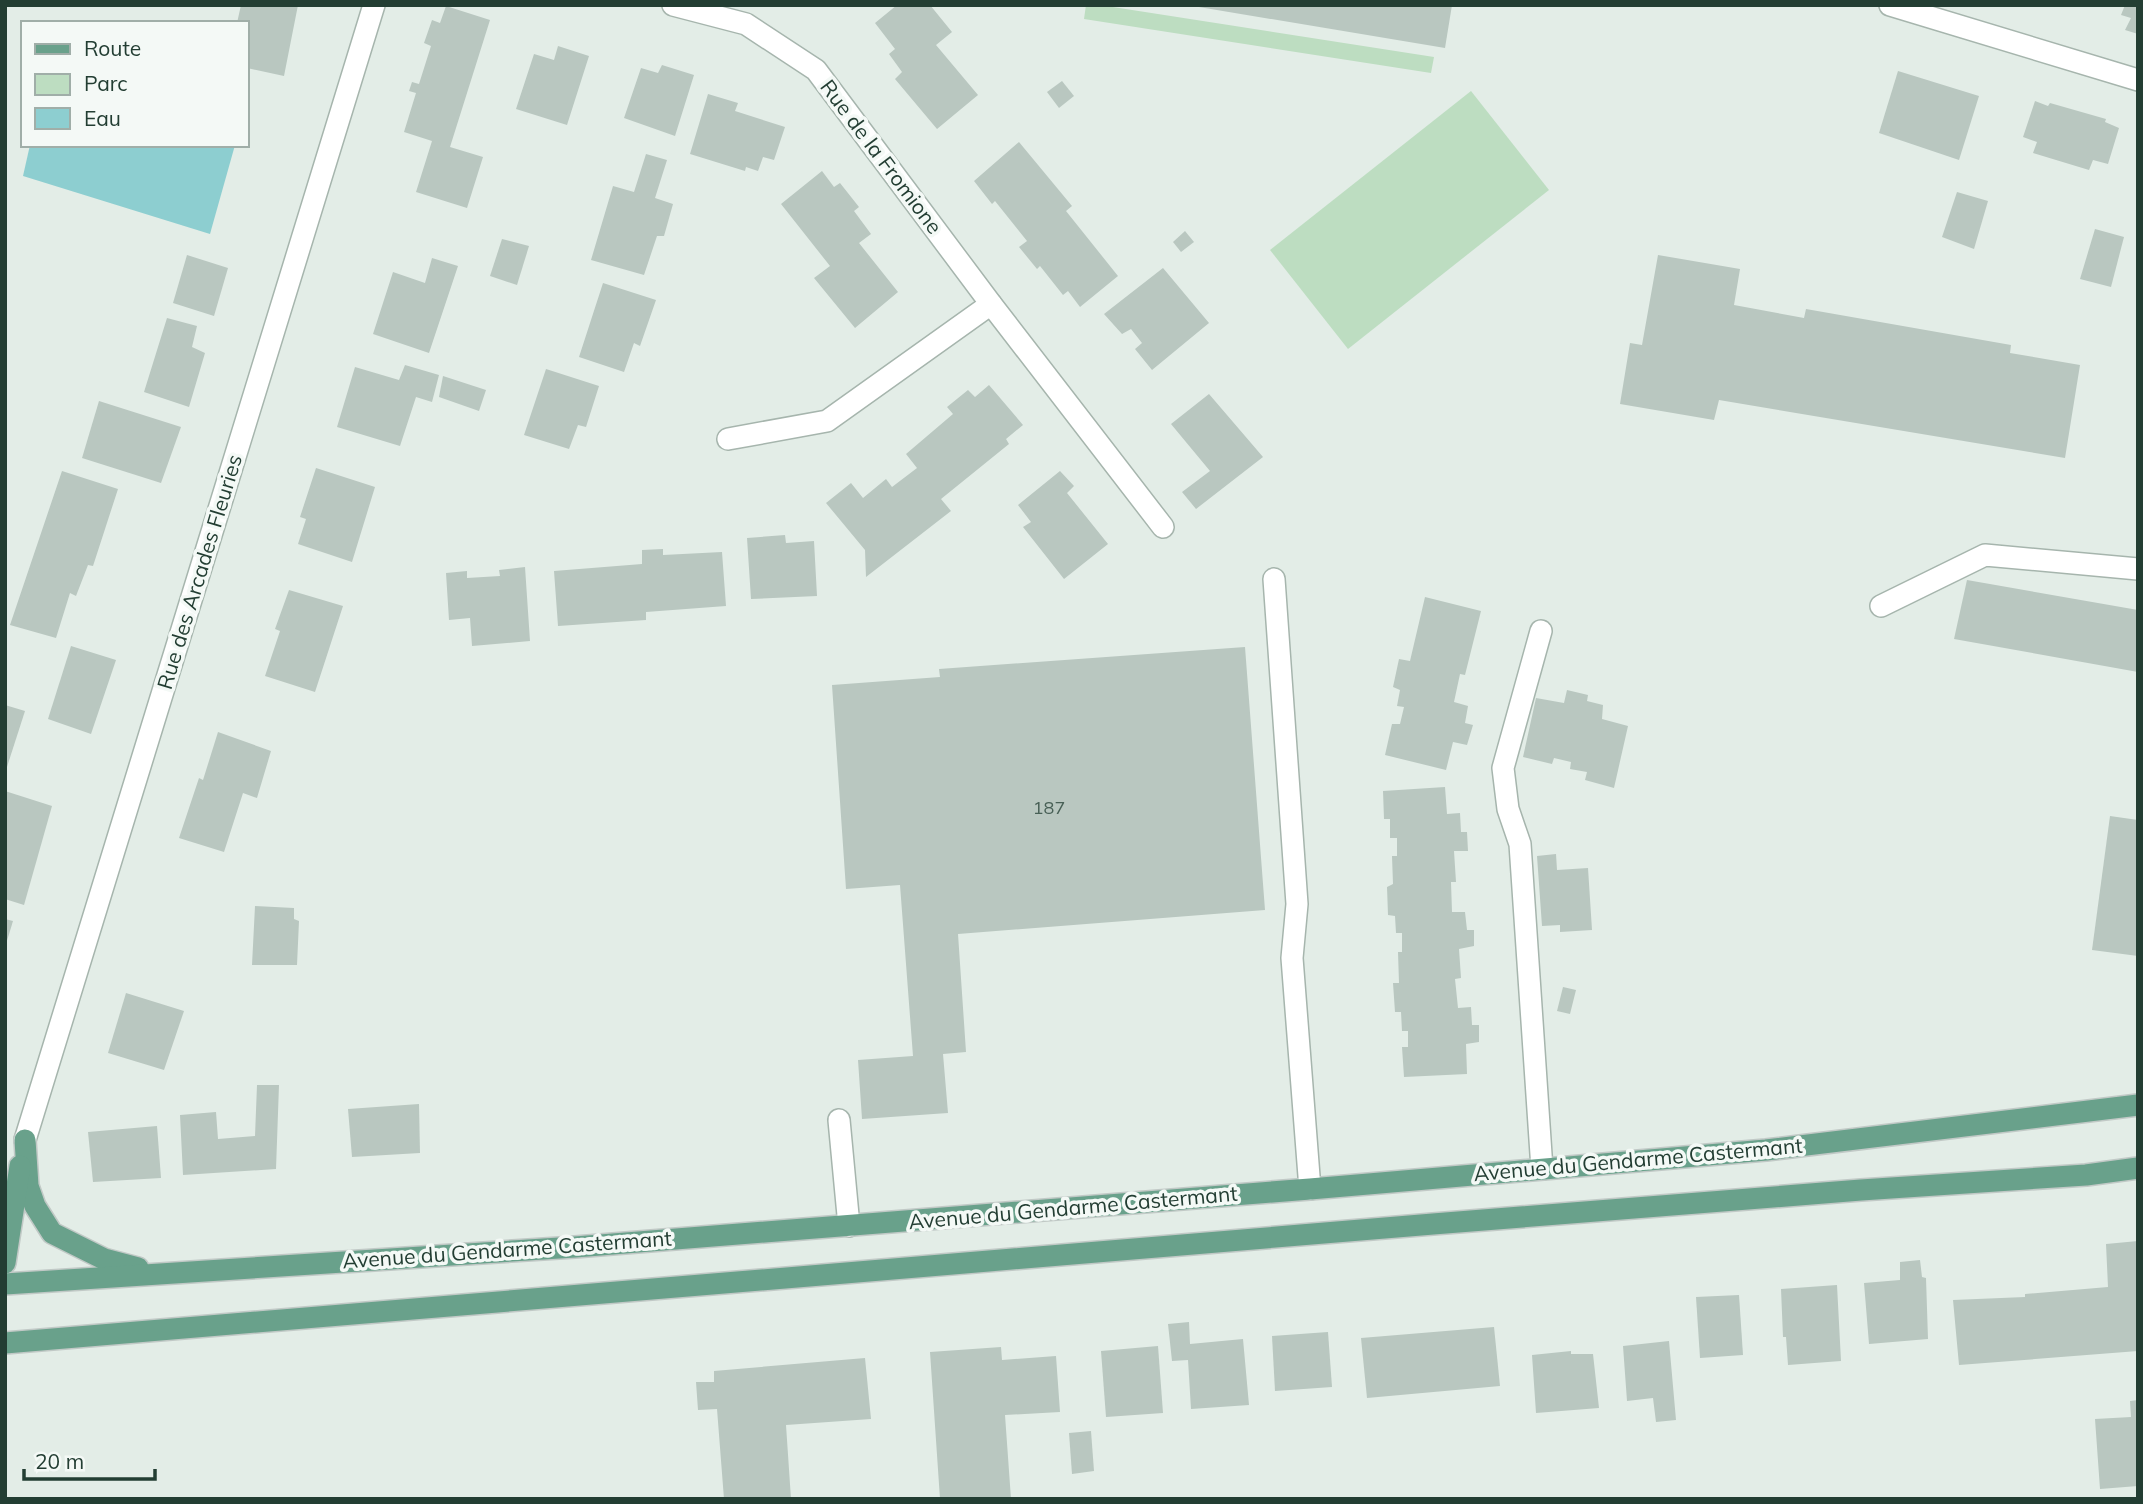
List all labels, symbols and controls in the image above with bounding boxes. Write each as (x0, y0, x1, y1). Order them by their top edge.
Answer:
legend (21, 21, 248, 147)
text: Route (84, 35, 141, 61)
text: Parc (84, 70, 128, 96)
street label: Rue de la Fromione (815, 74, 948, 239)
text: Eau (84, 105, 121, 131)
street label: Rue des Arcades Fleuries (151, 451, 247, 692)
house number: 187 (1033, 796, 1065, 819)
street label: Avenue du Gendarme Castermant (1472, 1132, 1803, 1186)
street label: Avenue du Gendarme Castermant (907, 1180, 1238, 1234)
street label: Avenue du Gendarme Castermant (341, 1225, 672, 1273)
scale bar (24, 1438, 156, 1482)
text: 20 m (35, 1448, 84, 1474)

